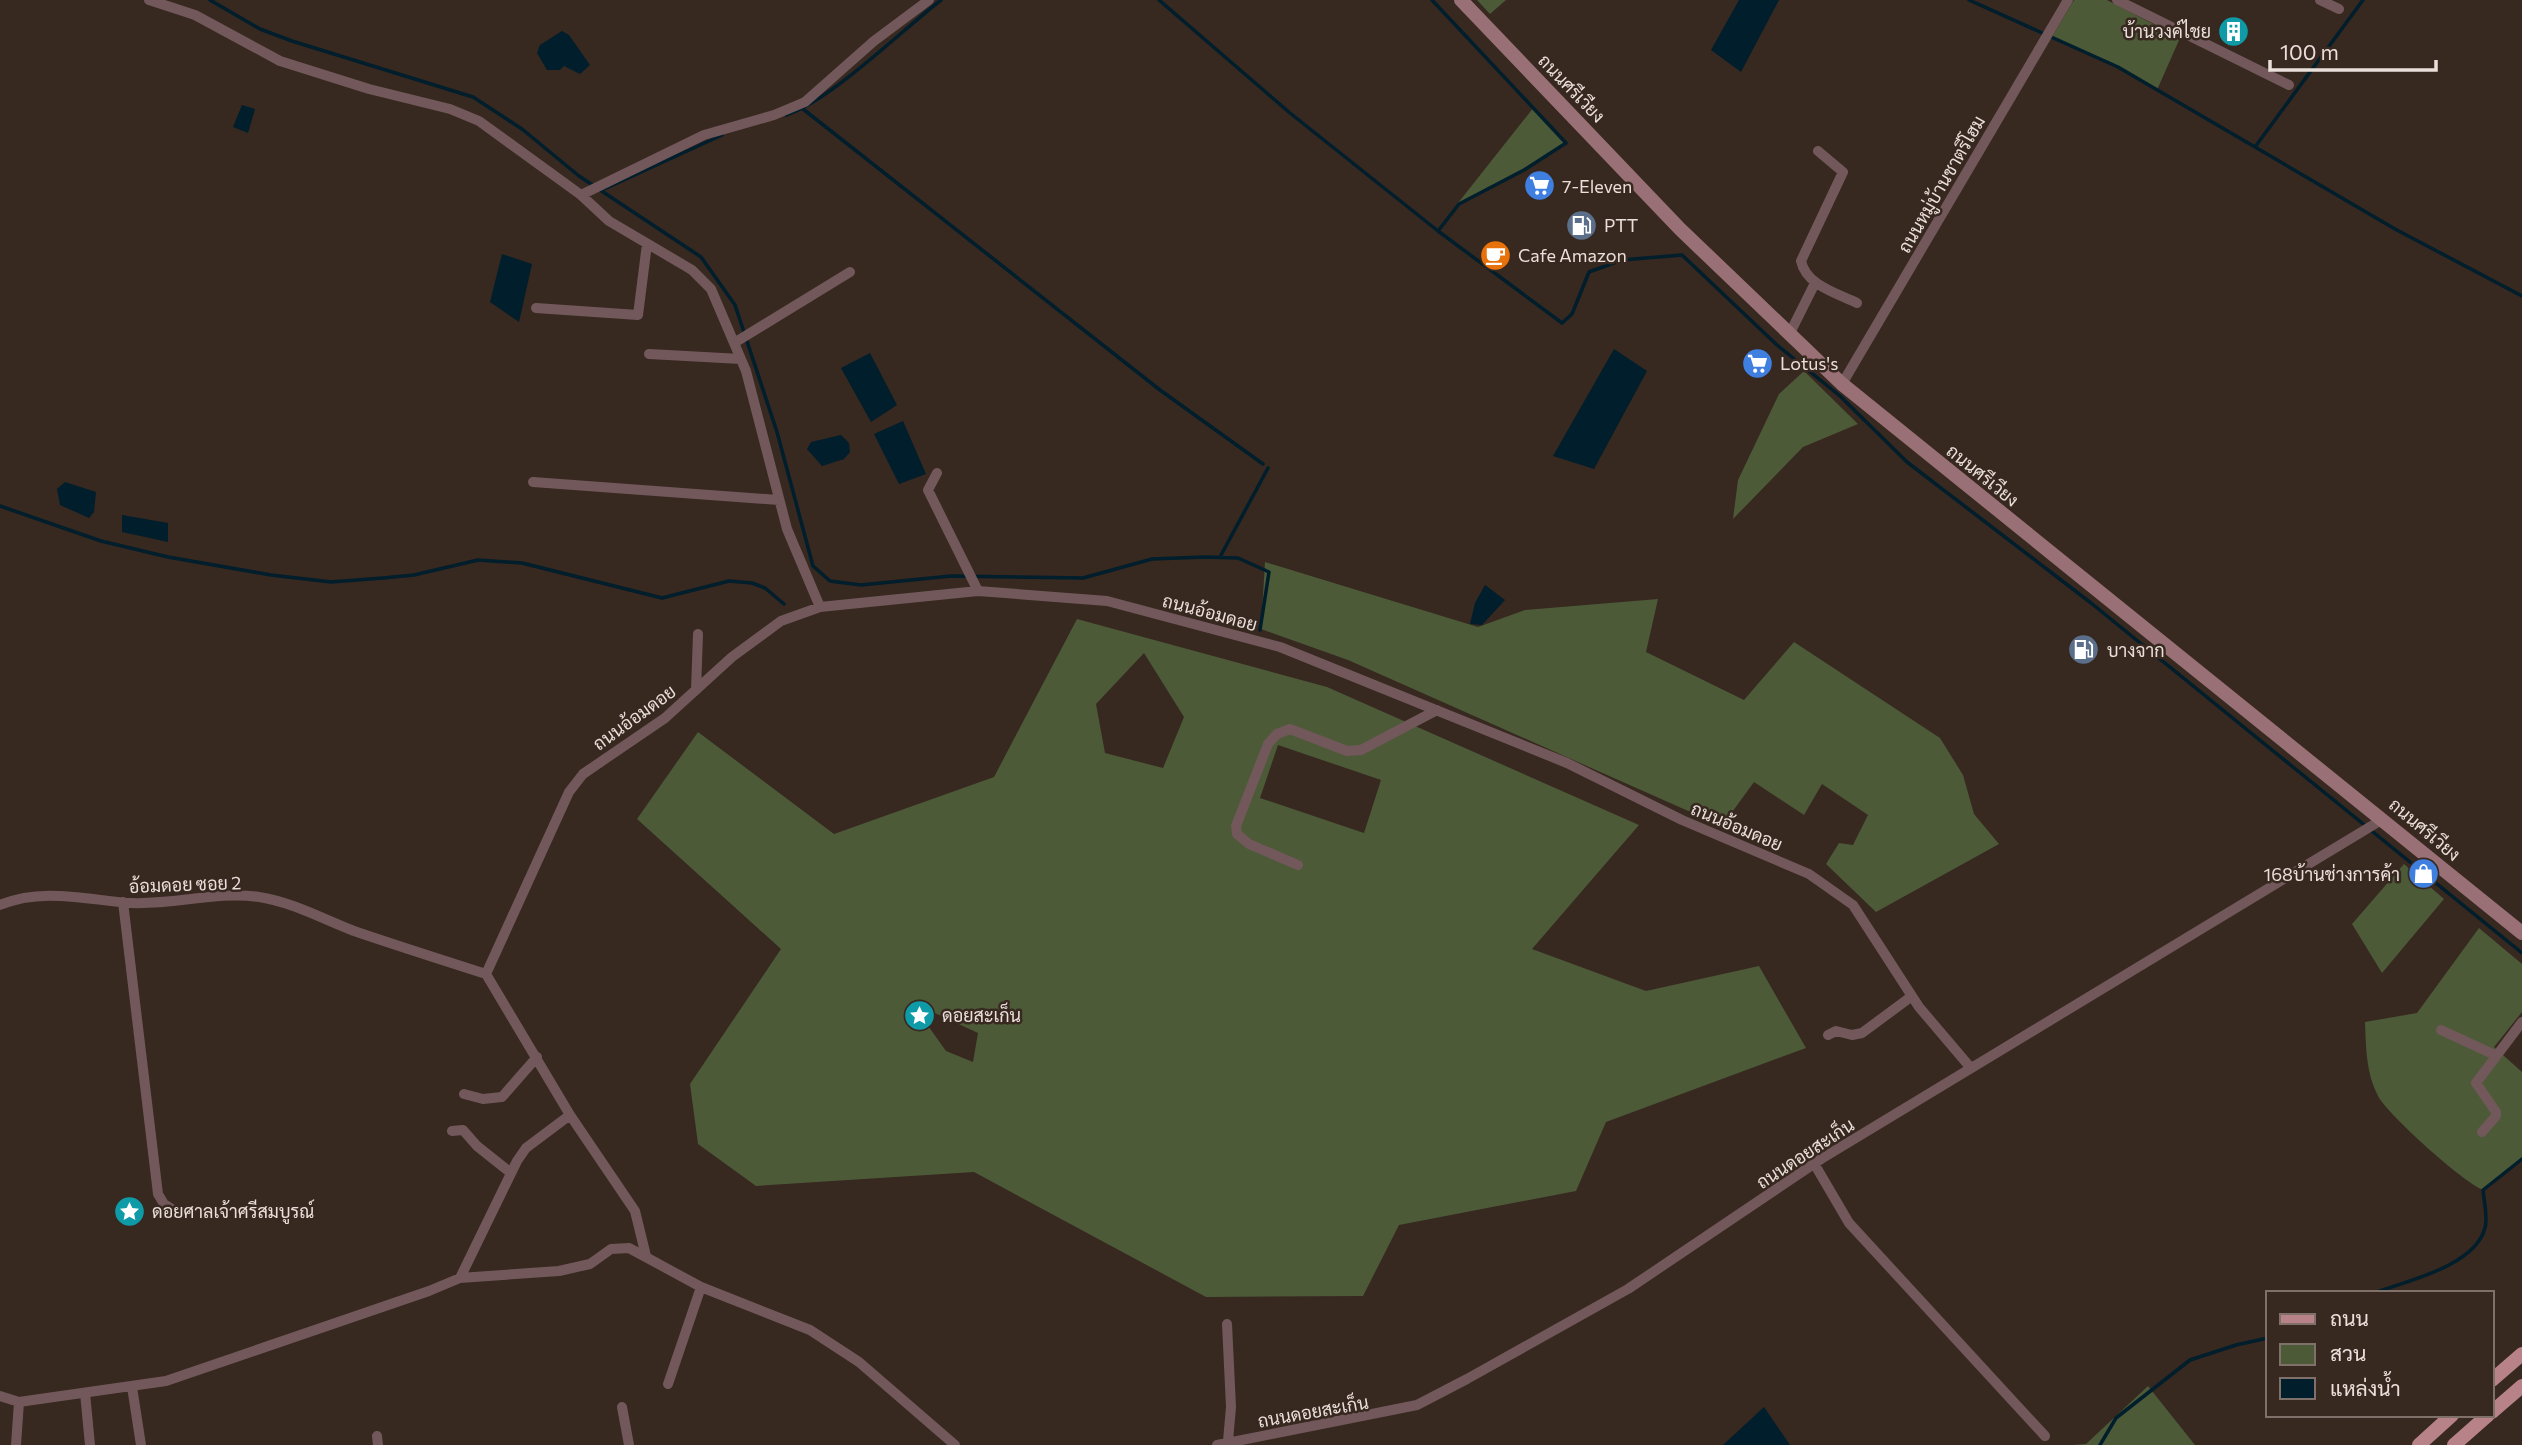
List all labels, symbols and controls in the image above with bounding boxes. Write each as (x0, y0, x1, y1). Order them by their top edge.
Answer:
building icon: บ้านวงค์ไชย (2217, 14, 2251, 48)
place label: บ้านวงค์ไชย (2123, 19, 2211, 42)
scale bar (2270, 28, 2436, 72)
text: 100 m (2280, 39, 2339, 64)
street label: ถนนศรีเวียง (1534, 49, 1611, 127)
street label: ถนนหมู่บ้านชาตรีโฮม (1892, 111, 1992, 258)
supermarket icon: 7-Eleven (1522, 169, 1556, 203)
place label: 7-Eleven (1562, 175, 1632, 197)
fuel station icon: PTT (1564, 208, 1598, 242)
place label: PTT (1604, 214, 1638, 236)
cafe icon: Cafe Amazon (1478, 238, 1512, 272)
place label: Cafe Amazon (1518, 244, 1627, 266)
supermarket icon: Lotus's (1740, 346, 1774, 380)
place label: Lotus's (1780, 352, 1838, 374)
street label: ถนนศรีเวียง (1943, 439, 2024, 511)
street label: ถนนอ้อมดอย (1160, 589, 1260, 635)
fuel station icon: บางจาก (2067, 633, 2101, 667)
place label: บางจาก (2107, 639, 2165, 661)
street label: ถนนอ้อมดอย (588, 680, 680, 754)
street label: ถนนศรีเวียง (2385, 792, 2466, 865)
street label: ถนนอ้อมดอย (1688, 797, 1786, 855)
shop icon: 168บ้านช่างการค้า (2406, 857, 2440, 891)
place label: 168บ้านช่างการค้า (2263, 863, 2400, 885)
street label: อ้อมดอย ซอย 2 (128, 871, 242, 897)
place icon: ดอยสะเก็น (902, 998, 936, 1032)
place label: ดอยสะเก็น (942, 1002, 1021, 1026)
street label: ถนนดอยสะเก็น (1751, 1111, 1858, 1193)
place icon: ดอยศาลเจ้าศรีสมบูรณ์ (112, 1194, 146, 1228)
place label: ดอยศาลเจ้าศรีสมบูรณ์ (152, 1199, 314, 1225)
legend (2266, 1291, 2494, 1417)
text: ถนน (2330, 1305, 2369, 1330)
text: สวน (2330, 1340, 2366, 1365)
text: แหล่งน้ำ (2330, 1371, 2401, 1400)
street label: ถนนดอยสะเก็น (1255, 1388, 1370, 1432)

